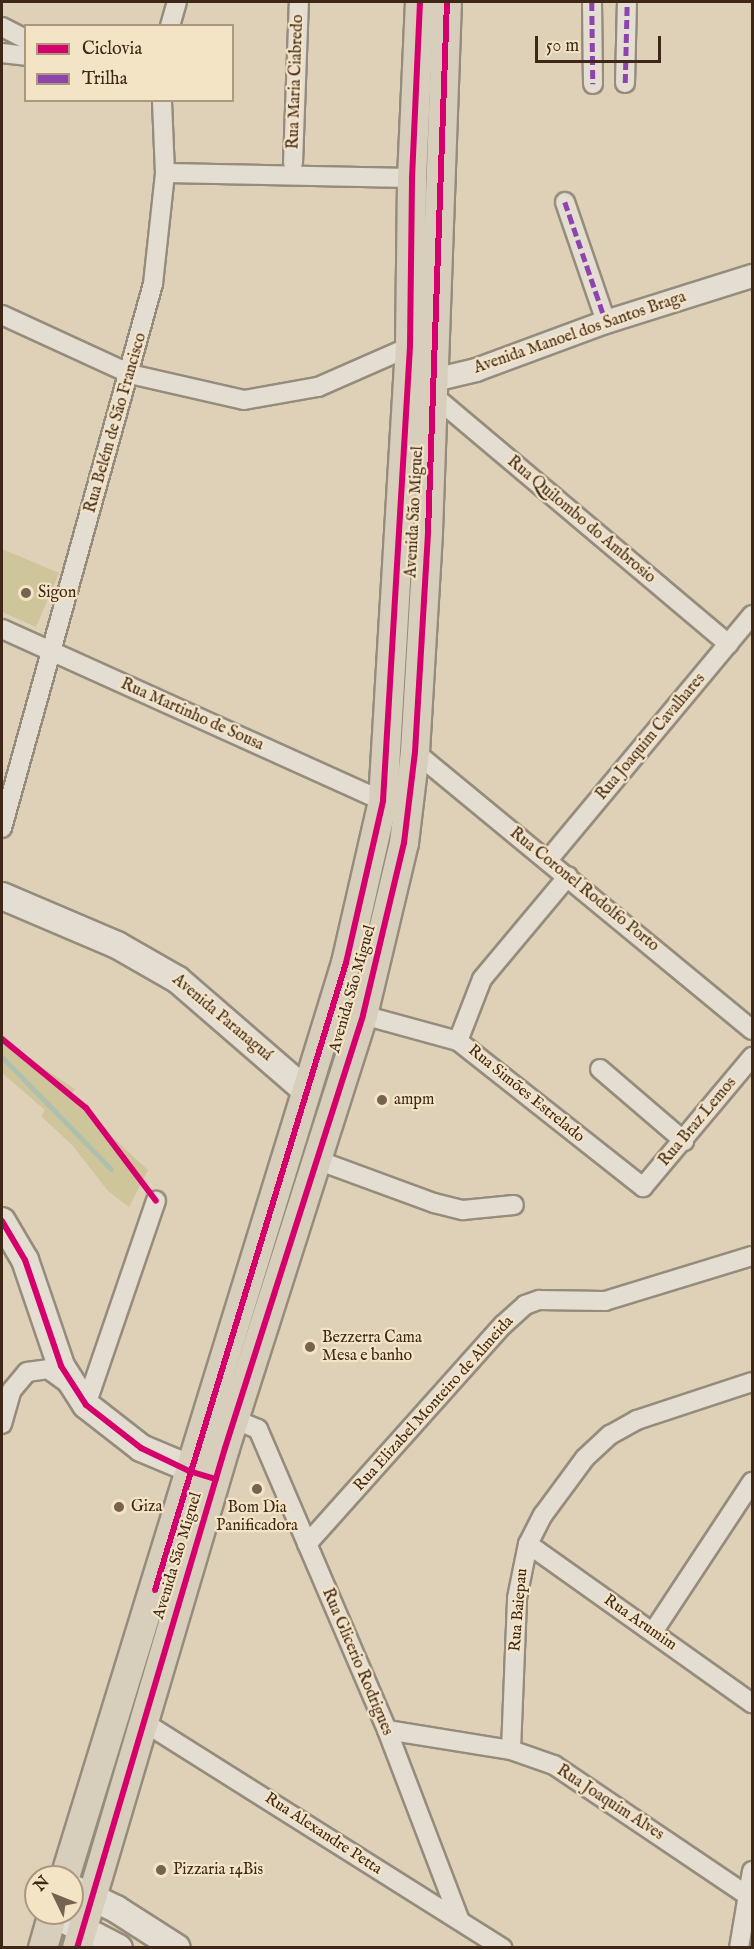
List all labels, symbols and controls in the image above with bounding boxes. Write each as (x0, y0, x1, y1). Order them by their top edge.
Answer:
street label: Rua Maria Ciabredo (284, 14, 308, 150)
legend (24, 24, 234, 102)
scale bar (538, 24, 664, 62)
text: 50 m (546, 35, 579, 58)
text: Ciclovia (82, 38, 142, 61)
text: Trilha (82, 68, 127, 91)
street label: Avenida Manoel dos Santos Braga (472, 288, 688, 378)
street label: Rua Belém de São Francisco (81, 331, 151, 515)
street label: Avenida São Miguel (402, 446, 428, 578)
street label: Rua Quilombo do Ambrosio (503, 452, 659, 588)
place label: Sigon (38, 583, 76, 603)
marker: Sigon (19, 586, 33, 600)
street label: Rua Joaquim Cavalhares (592, 670, 710, 804)
street label: Rua Martinho de Sousa (118, 675, 266, 755)
street label: Rua Coronel Rodolfo Porto (505, 824, 663, 956)
street label: Avenida São Miguel (326, 923, 380, 1055)
street label: Avenida Paranaguá (168, 971, 276, 1065)
street label: Rua Simões Estrelado (464, 1041, 588, 1147)
street label: Rua Braz Lemos (655, 1074, 741, 1170)
place label: ampm (394, 1090, 434, 1110)
marker: ampm (375, 1093, 389, 1107)
street label: Rua Elizabel Monteiro de Almeida (350, 1312, 518, 1496)
place label: Bezzerra Cama Mesa e banho (322, 1328, 422, 1366)
marker: Bezzerra Cama Mesa e banho (303, 1340, 317, 1354)
marker: Bom Dia Panificadora (250, 1482, 264, 1496)
street label: Avenida São Miguel (150, 1490, 206, 1622)
place label: Giza (131, 1497, 162, 1517)
place label: Bom Dia Panificadora (216, 1498, 298, 1536)
marker: Giza (112, 1500, 126, 1514)
street label: Rua Baiepau (506, 1567, 532, 1653)
street label: Rua Glicerio Rodrigues (317, 1586, 397, 1738)
street label: Rua Arumim (600, 1591, 680, 1655)
street label: Rua Joaquim Alves (553, 1761, 667, 1845)
street label: Rua Alexandre Petta (261, 1789, 385, 1879)
place label: Pizzaria 14Bis (173, 1860, 263, 1880)
marker: Pizzaria 14Bis (154, 1863, 168, 1877)
north arrow (24, 1865, 84, 1925)
text: N (30, 1872, 54, 1896)

